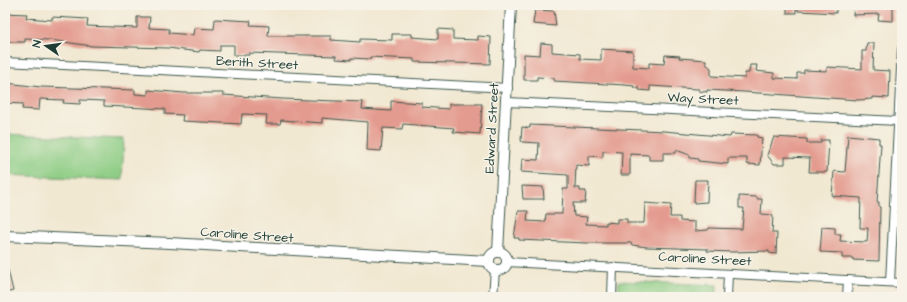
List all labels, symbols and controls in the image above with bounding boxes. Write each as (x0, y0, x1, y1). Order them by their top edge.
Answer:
north arrow (26, 26, 66, 66)
text: N (29, 39, 45, 49)
street label: Berith Street (215, 52, 299, 74)
street label: Edward Street (481, 82, 503, 174)
street label: Way Street (667, 88, 740, 111)
street label: Caroline Street (200, 223, 295, 247)
street label: Caroline Street (658, 248, 753, 270)

